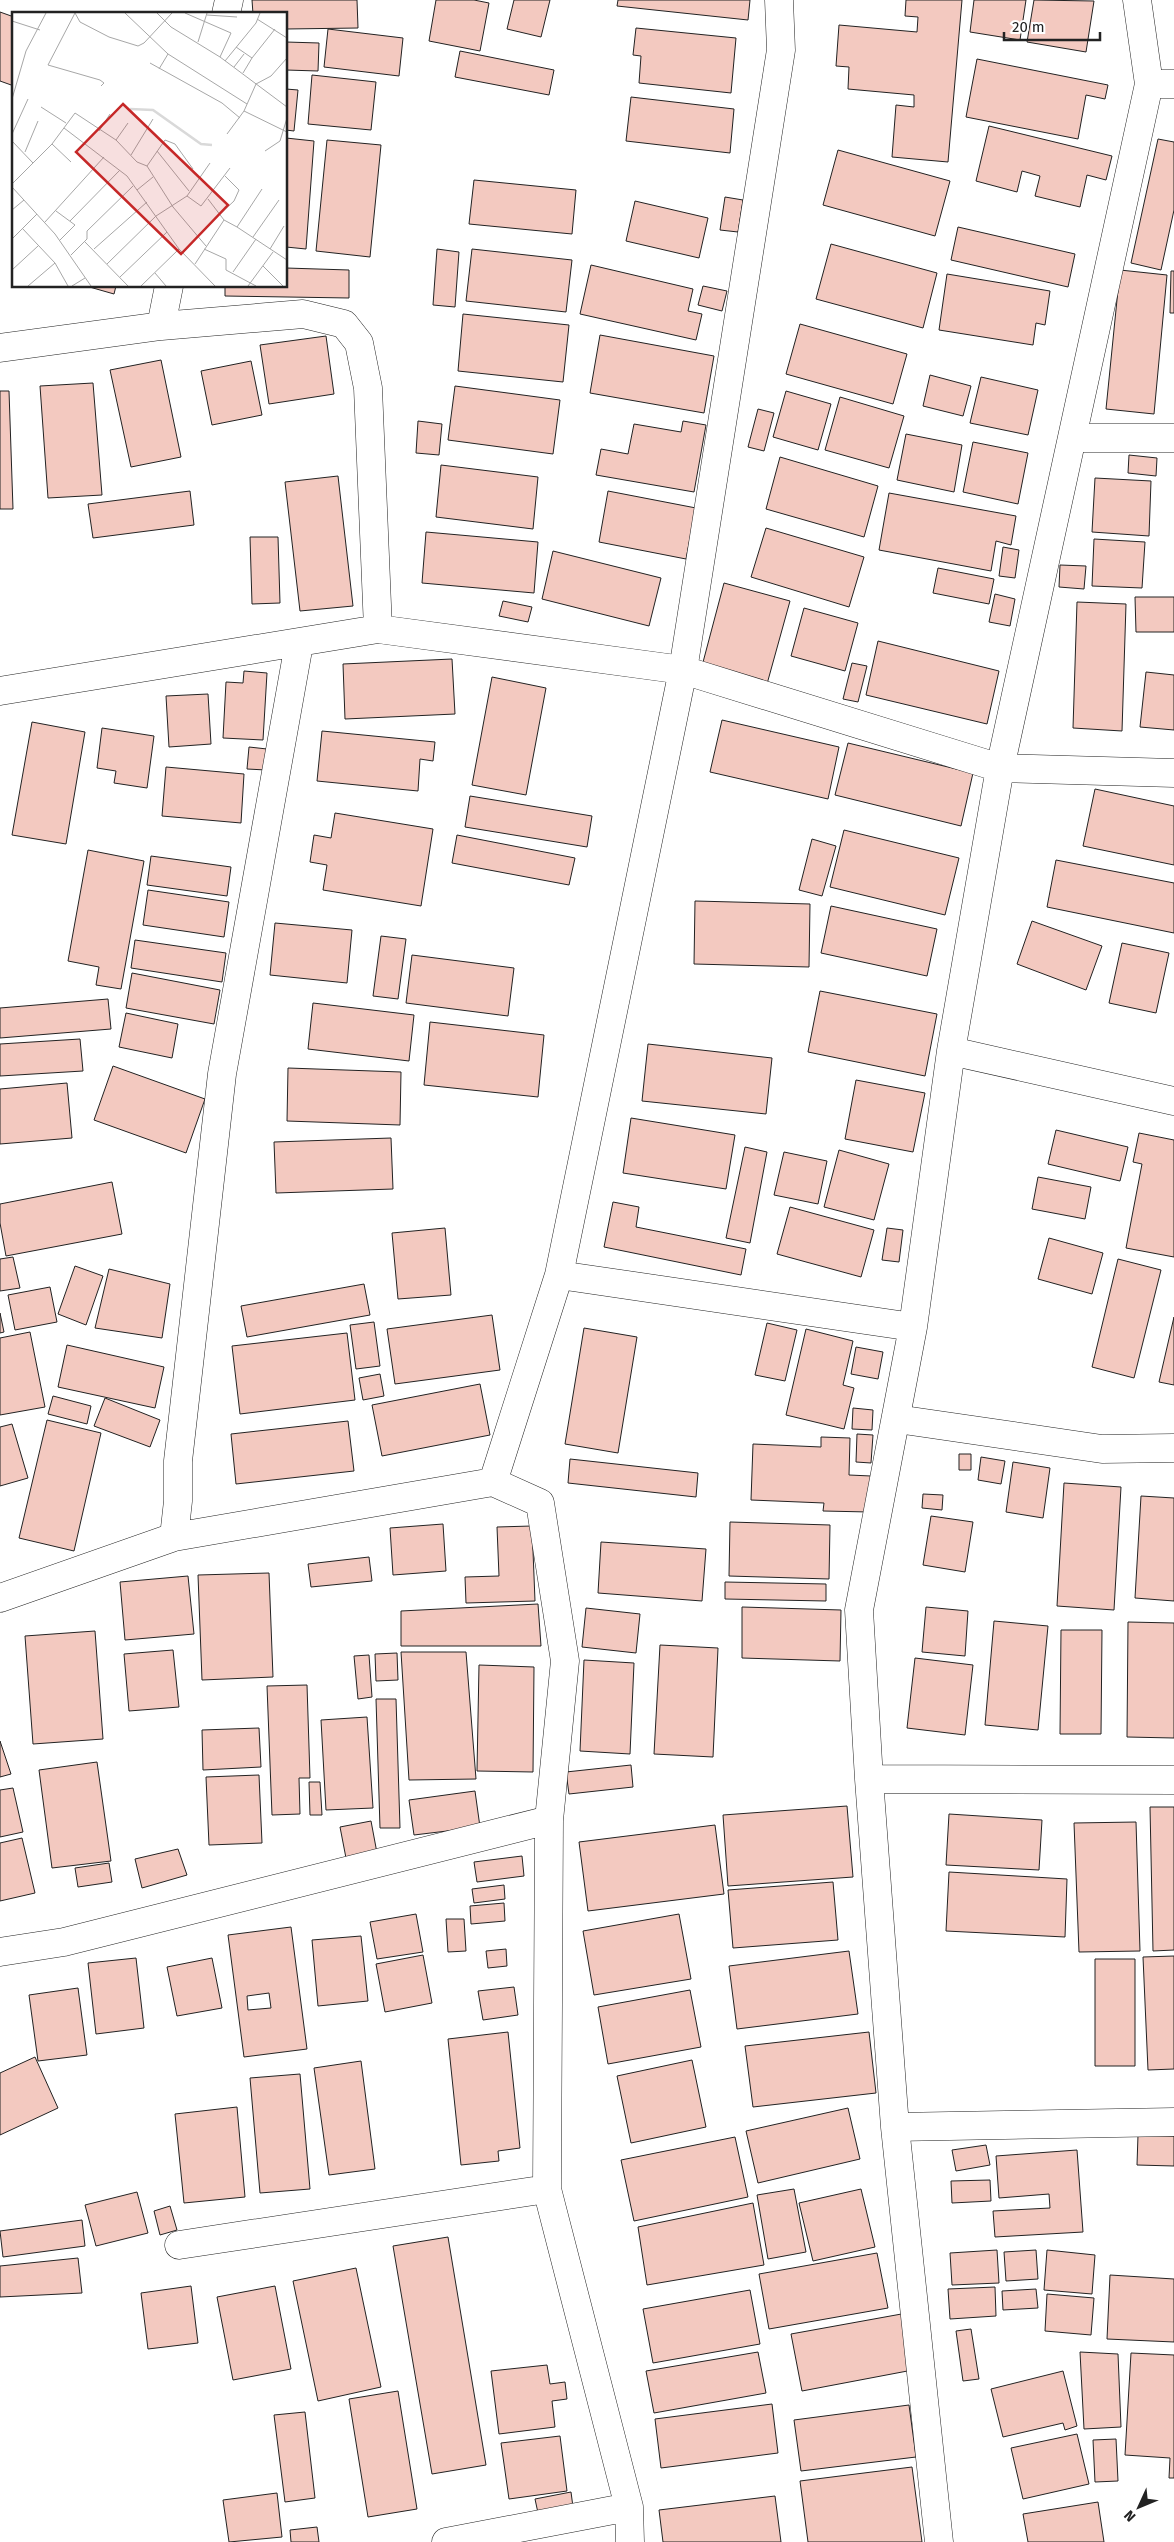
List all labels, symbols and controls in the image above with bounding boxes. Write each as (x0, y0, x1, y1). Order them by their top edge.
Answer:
scale bar (1004, 10, 1100, 42)
inset map (12, 12, 288, 288)
text: 20 m (1012, 18, 1045, 36)
north arrow (1114, 2482, 1164, 2532)
text: N (1121, 2506, 1139, 2525)

